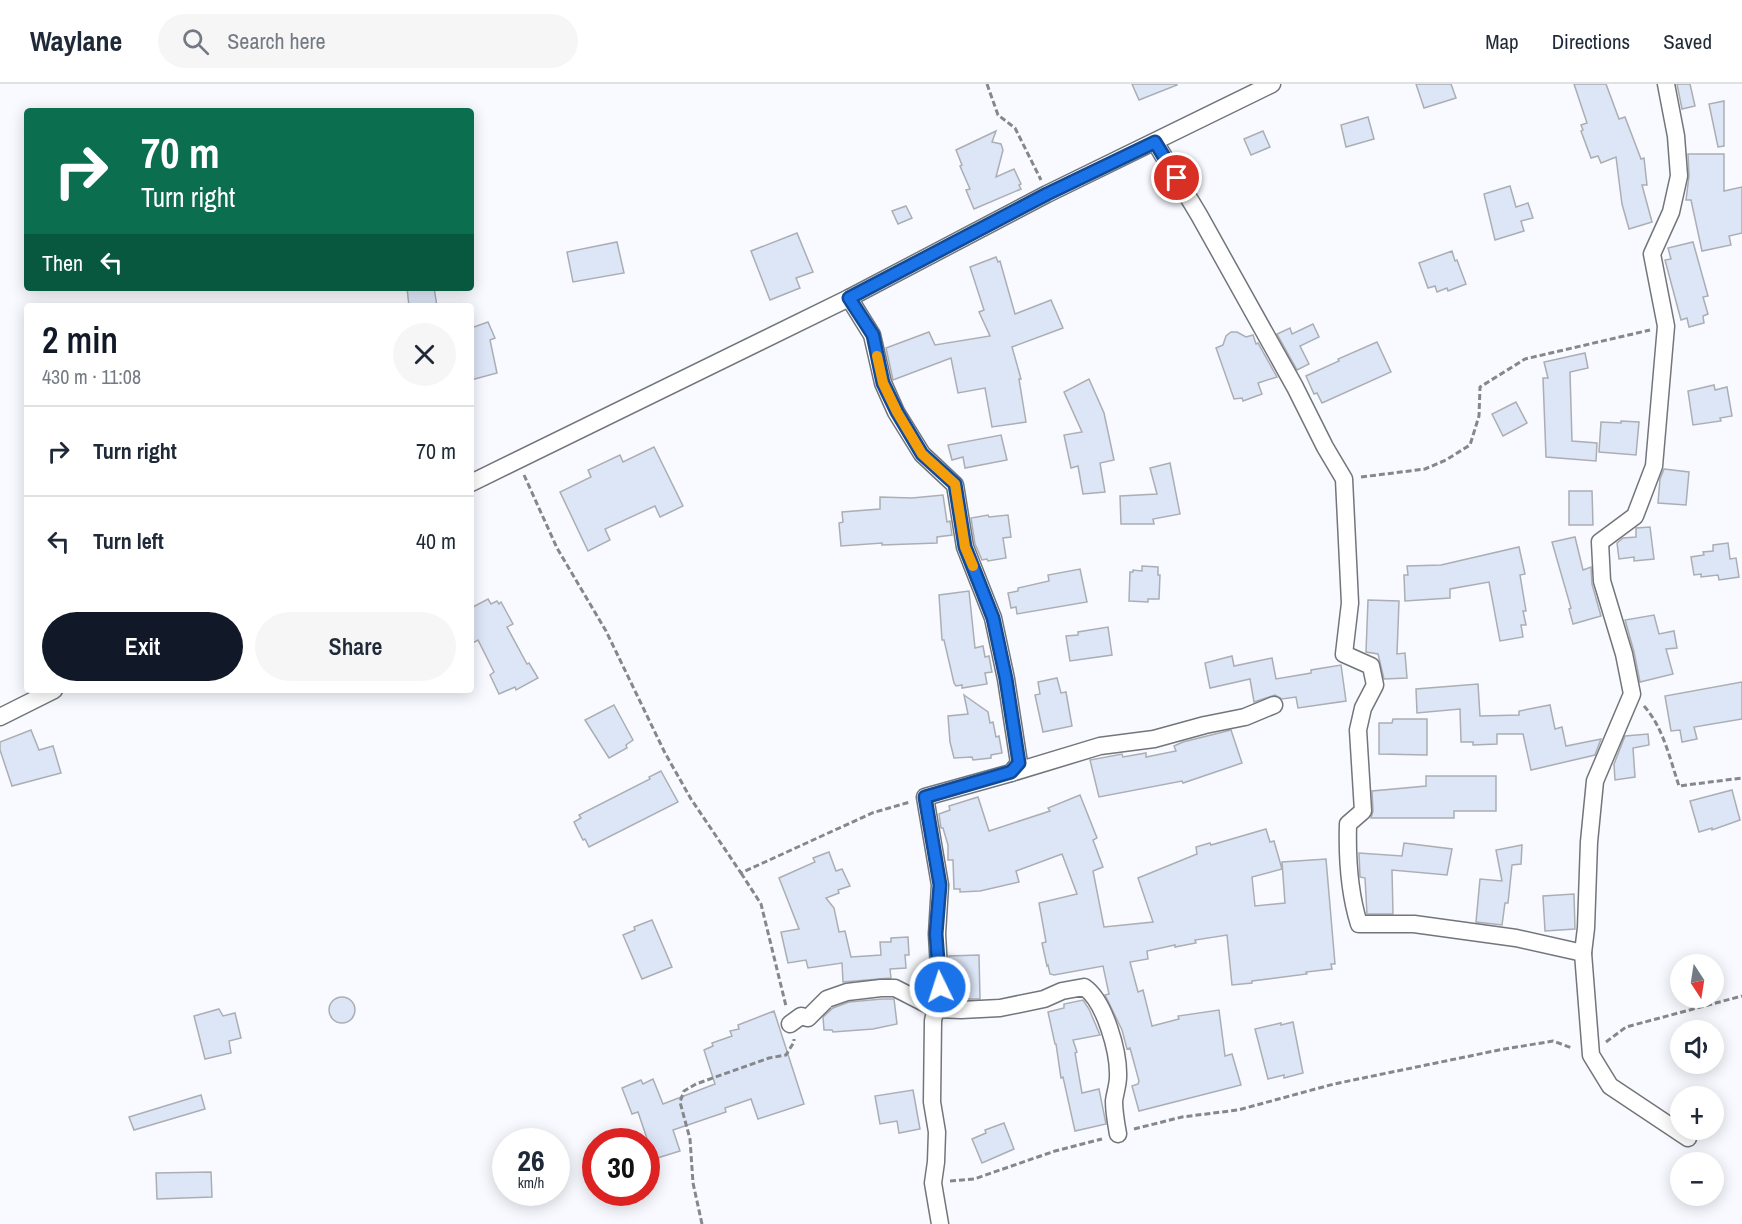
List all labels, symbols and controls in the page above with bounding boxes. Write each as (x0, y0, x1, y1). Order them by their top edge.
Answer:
search box (158, 14, 578, 68)
text: Waylane (30, 22, 122, 60)
icon: search (179, 25, 212, 58)
text: Search here (227, 26, 326, 56)
text: Map (1485, 27, 1519, 56)
text: Directions (1552, 27, 1630, 56)
text: Saved (1663, 27, 1712, 56)
text: 70 m (141, 125, 220, 181)
icon: right (42, 132, 120, 210)
pin (1151, 152, 1202, 203)
icon: arrive (1160, 161, 1193, 194)
text: Turn right (141, 179, 235, 215)
icon: left (95, 246, 128, 279)
text: Then (42, 248, 83, 278)
text: 2 min (42, 316, 118, 364)
button: close (393, 323, 456, 386)
text: 430 m · 11:08 (42, 363, 141, 390)
icon: right (42, 435, 75, 468)
text: Turn right (93, 436, 177, 466)
text: 70 m (416, 436, 456, 466)
icon: left (42, 525, 75, 558)
text: Turn left (93, 526, 164, 556)
text: 40 m (416, 526, 456, 556)
button: Exit (42, 612, 243, 681)
button: Share (255, 612, 456, 681)
north arrow (1670, 954, 1724, 1008)
map controls (1670, 954, 1724, 1206)
position arrow (908, 955, 972, 1019)
button: sound (1670, 1020, 1724, 1074)
button: + (1670, 1086, 1724, 1140)
speed limit sign: 30 (582, 1128, 660, 1206)
text: 26 (517, 1140, 545, 1180)
button: − (1670, 1152, 1724, 1206)
text: km/h (518, 1172, 544, 1193)

